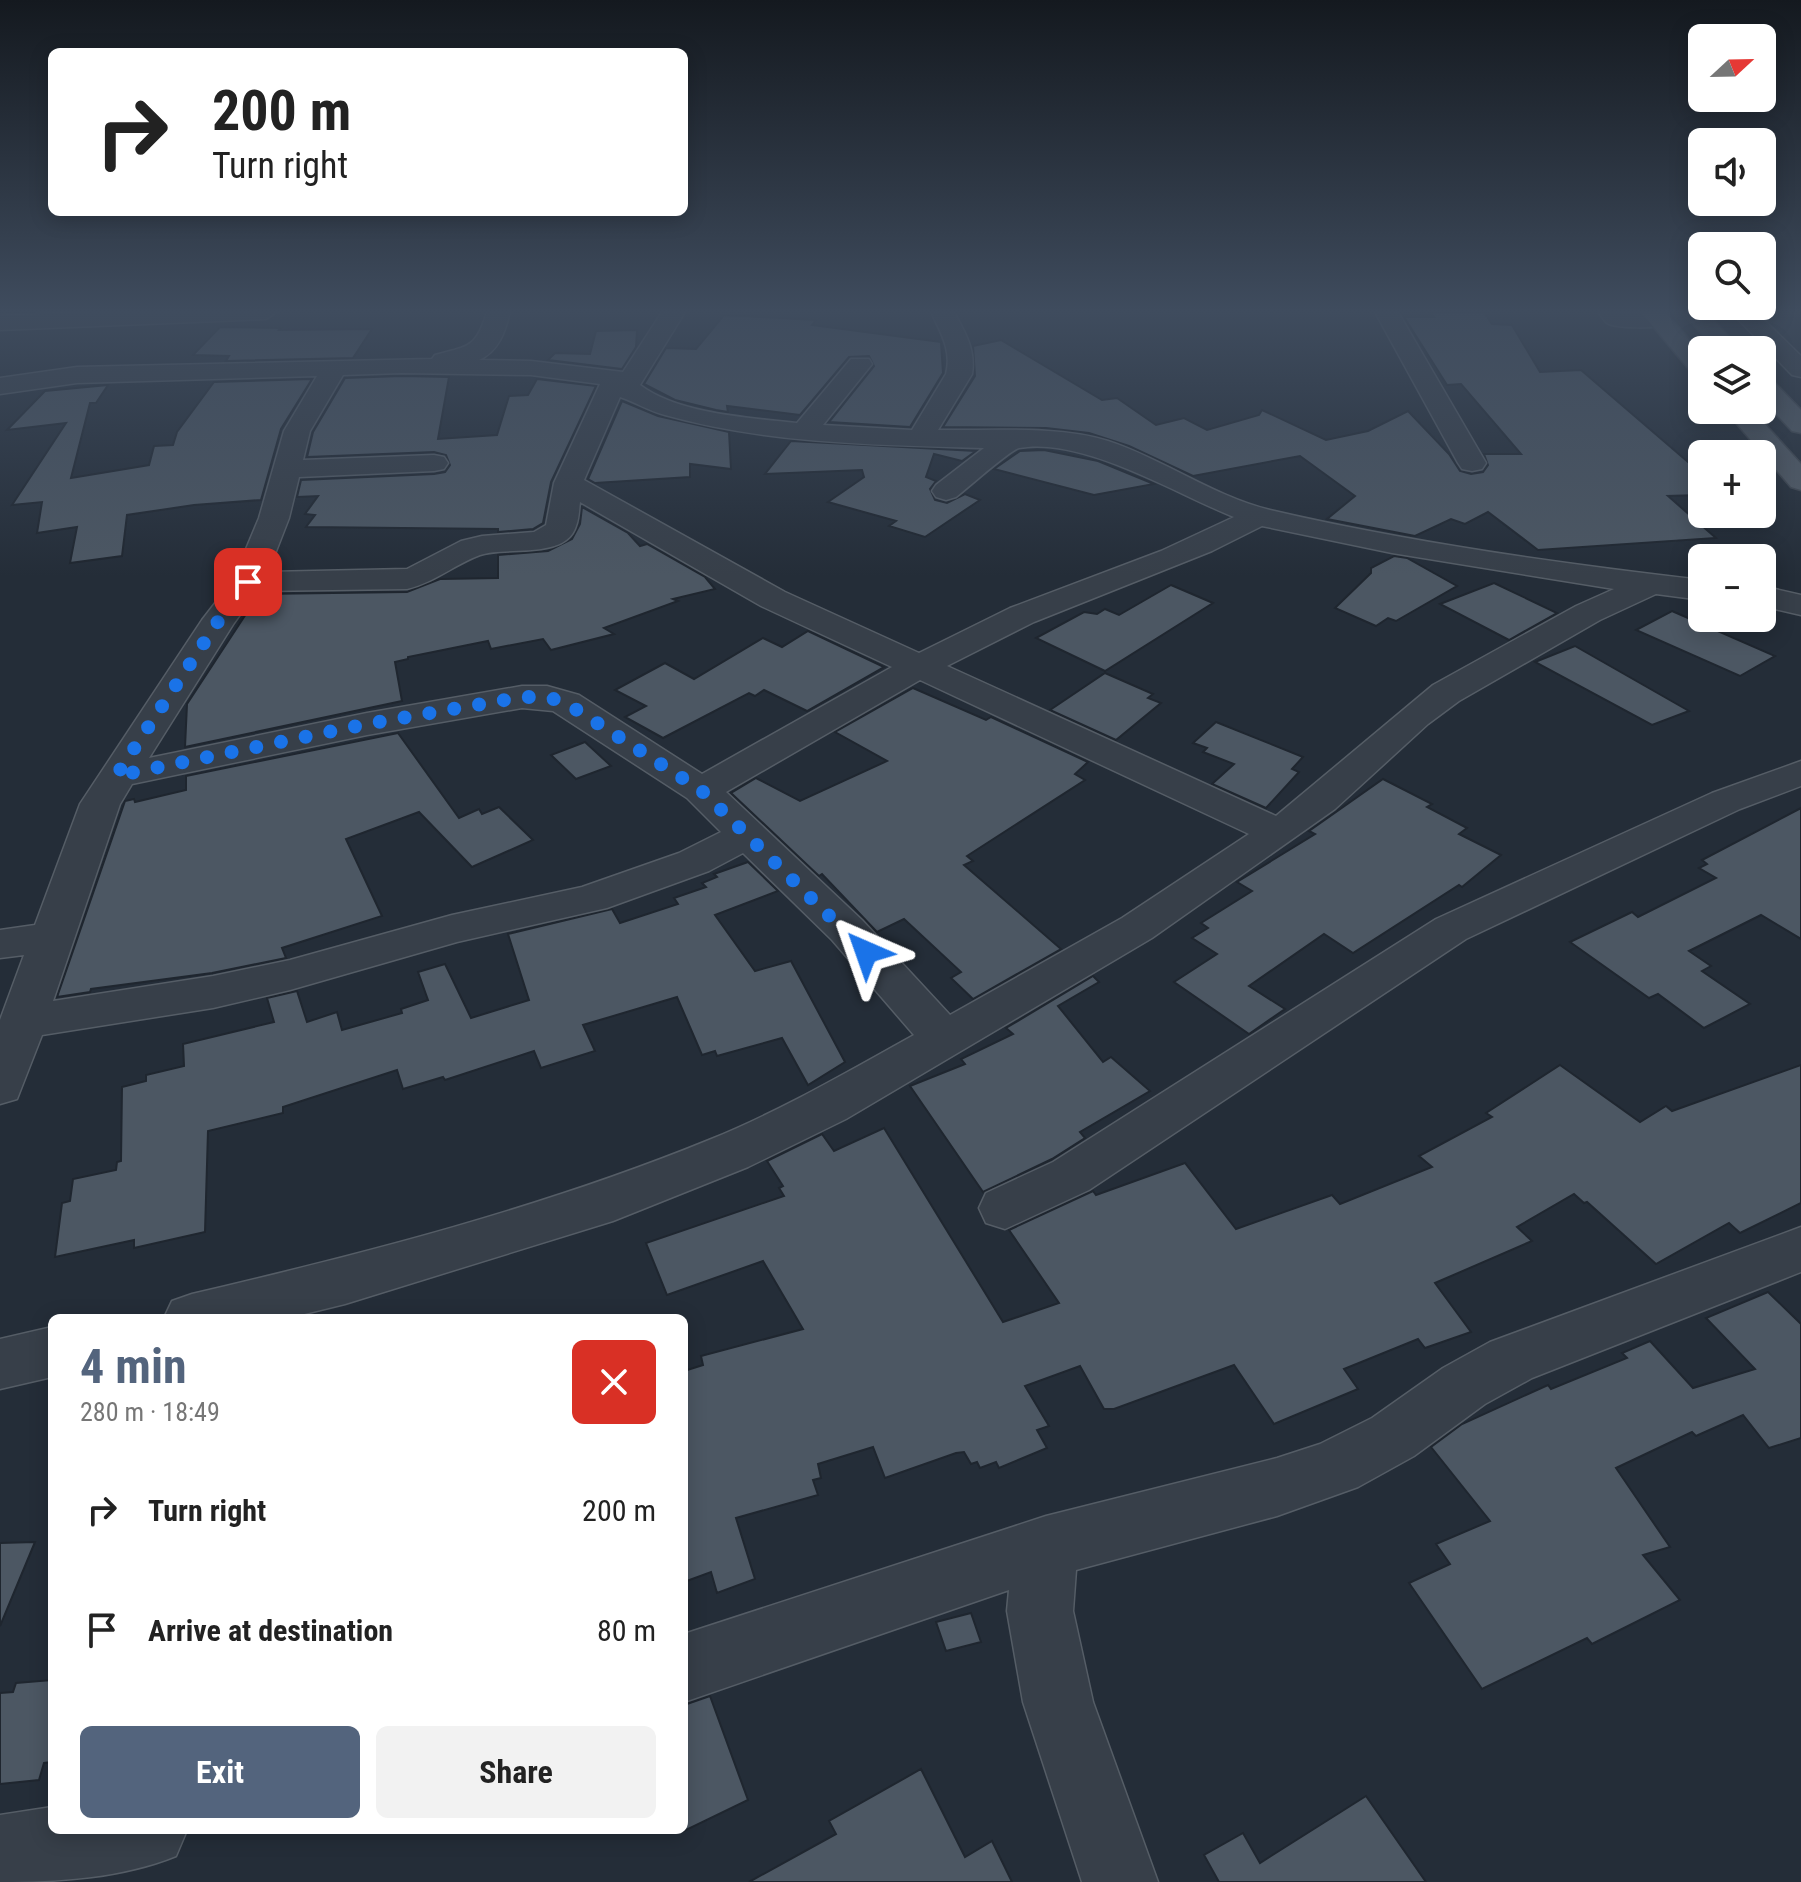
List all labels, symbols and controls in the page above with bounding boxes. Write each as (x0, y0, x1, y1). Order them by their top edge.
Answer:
north arrow (1688, 24, 1776, 112)
map controls (1688, 24, 1776, 632)
text: 200 m (212, 78, 351, 144)
icon: right (80, 80, 184, 184)
button: sound (1688, 128, 1776, 216)
text: Turn right (212, 145, 348, 187)
button: search (1688, 232, 1776, 320)
button: layers (1688, 336, 1776, 424)
button: + (1688, 440, 1776, 528)
button: − (1688, 544, 1776, 632)
pin (214, 548, 282, 616)
icon: arrive (226, 560, 270, 604)
position arrow (824, 910, 908, 994)
text: 4 min (80, 1338, 187, 1395)
button: close (572, 1340, 656, 1424)
text: 280 m · 18:49 (80, 1397, 220, 1427)
icon: right (80, 1488, 124, 1532)
text: Turn right (148, 1493, 266, 1528)
text: 200 m (582, 1493, 656, 1528)
icon: arrive (80, 1608, 124, 1652)
text: Arrive at destination (148, 1613, 393, 1648)
text: 80 m (597, 1613, 656, 1648)
button: Exit (80, 1726, 360, 1818)
button: Share (376, 1726, 656, 1818)

